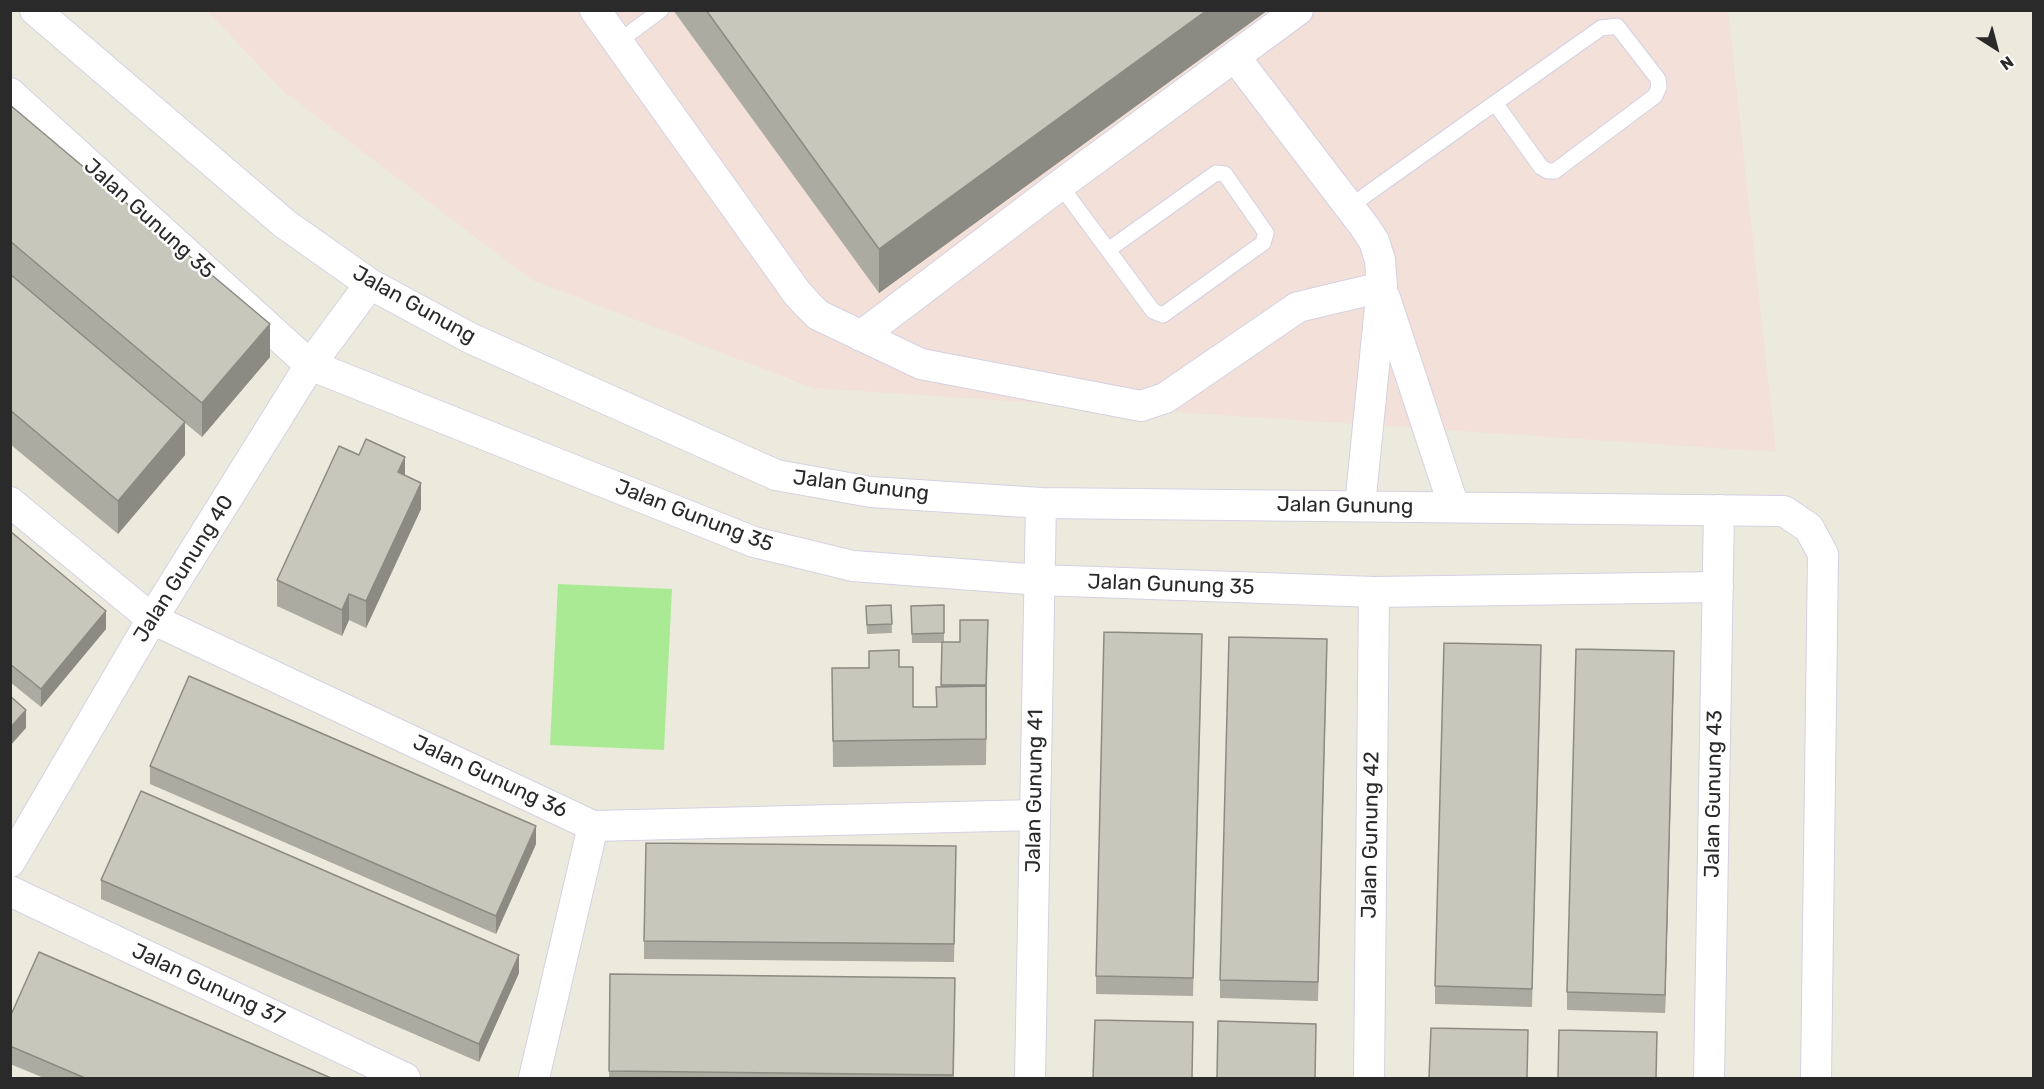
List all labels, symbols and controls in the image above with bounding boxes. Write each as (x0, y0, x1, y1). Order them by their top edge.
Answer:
north arrow (1966, 18, 2026, 78)
text: N (1997, 52, 2017, 74)
street label: Jalan Gunung 35 (78, 154, 220, 284)
street label: Jalan Gunung (348, 261, 480, 349)
street label: Jalan Gunung (791, 465, 931, 507)
street label: Jalan Gunung 35 (611, 474, 777, 558)
street label: Jalan Gunung 40 (129, 491, 239, 647)
street label: Jalan Gunung (1276, 492, 1414, 520)
street label: Jalan Gunung 35 (1087, 569, 1255, 601)
street label: Jalan Gunung 41 (1021, 709, 1049, 873)
street label: Jalan Gunung 43 (1700, 710, 1728, 878)
street label: Jalan Gunung 36 (409, 730, 571, 824)
street label: Jalan Gunung 42 (1357, 751, 1385, 919)
street label: Jalan Gunung 37 (128, 939, 288, 1031)

